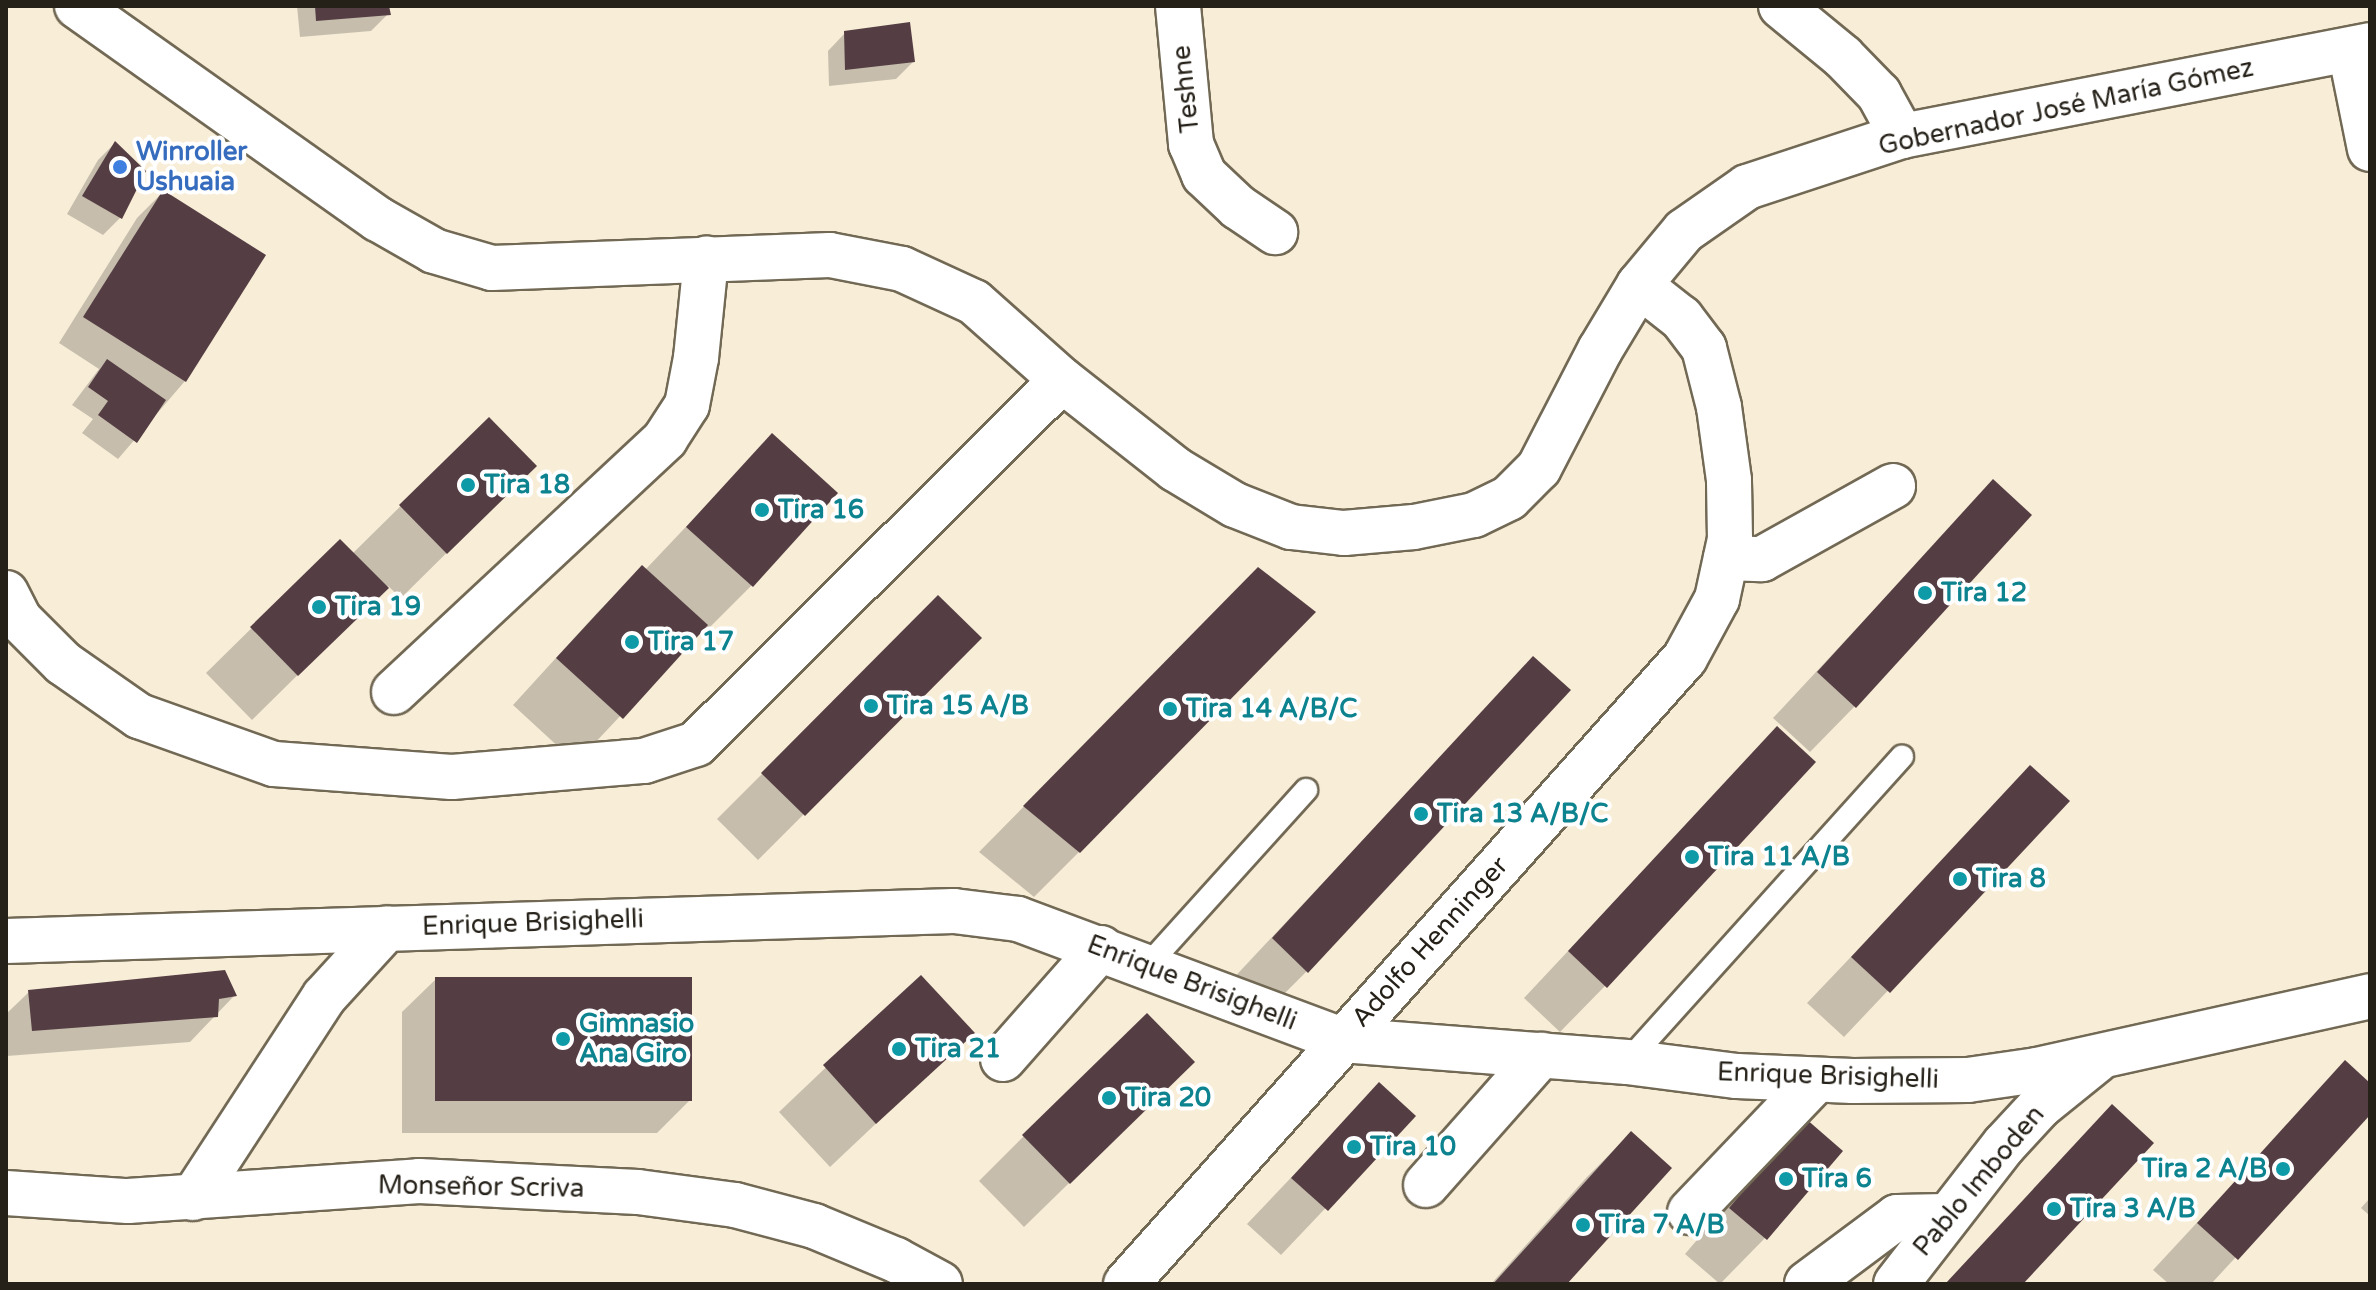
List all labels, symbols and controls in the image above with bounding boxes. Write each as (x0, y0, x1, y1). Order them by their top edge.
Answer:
street label: Teshne (1166, 44, 1206, 134)
street label: Gobernador José María Gómez (1876, 52, 2256, 162)
place label: Winroller Ushuaia (136, 136, 247, 198)
marker: Winroller Ushuaia (111, 158, 129, 176)
place label: Tira 18 (484, 469, 570, 501)
marker: Tira 18 (459, 476, 477, 494)
place label: Tira 16 (778, 494, 864, 526)
marker: Tira 16 (753, 501, 771, 519)
place label: Tira 12 (1941, 577, 2027, 609)
marker: Tira 12 (1916, 584, 1934, 602)
place label: Tira 19 (335, 591, 421, 623)
marker: Tira 19 (310, 598, 328, 616)
place label: Tira 17 (648, 626, 734, 658)
marker: Tira 17 (623, 633, 641, 651)
place label: Tira 15 A/B (887, 690, 1029, 722)
place label: Tira 14 A/B/C (1186, 693, 1357, 725)
marker: Tira 15 A/B (862, 697, 880, 715)
marker: Tira 14 A/B/C (1161, 700, 1179, 718)
place label: Tira 13 A/B/C (1437, 798, 1608, 830)
marker: Tira 13 A/B/C (1412, 805, 1430, 823)
place label: Tira 11 A/B (1708, 841, 1850, 873)
marker: Tira 11 A/B (1683, 848, 1701, 866)
street label: Adolfo Henninger (1345, 850, 1515, 1034)
place label: Tira 8 (1976, 863, 2046, 895)
marker: Tira 8 (1951, 870, 1969, 888)
street label: Enrique Brisighelli (422, 904, 644, 942)
street label: Enrique Brisighelli (1083, 929, 1301, 1037)
place label: Gimnasio Ana Giro (579, 1008, 694, 1070)
marker: Gimnasio Ana Giro (554, 1030, 572, 1048)
place label: Tira 21 (915, 1033, 1001, 1065)
marker: Tira 21 (890, 1040, 908, 1058)
street label: Enrique Brisighelli (1717, 1057, 1939, 1095)
place label: Tira 20 (1125, 1082, 1211, 1114)
marker: Tira 20 (1100, 1089, 1118, 1107)
street label: Pablo Imboden (1907, 1099, 2051, 1263)
place label: Tira 10 (1370, 1131, 1456, 1163)
marker: Tira 10 (1345, 1138, 1363, 1156)
place label: Tira 2 A/B (2142, 1153, 2267, 1185)
marker: Tira 2 A/B (2274, 1160, 2292, 1178)
place label: Tira 6 (1802, 1163, 1872, 1195)
street label: Monseñor Scriva (377, 1170, 585, 1204)
marker: Tira 6 (1777, 1170, 1795, 1188)
place label: Tira 3 A/B (2070, 1193, 2195, 1225)
marker: Tira 3 A/B (2045, 1200, 2063, 1218)
place label: Tira 7 A/B (1599, 1209, 1724, 1241)
marker: Tira 7 A/B (1574, 1216, 1592, 1234)

